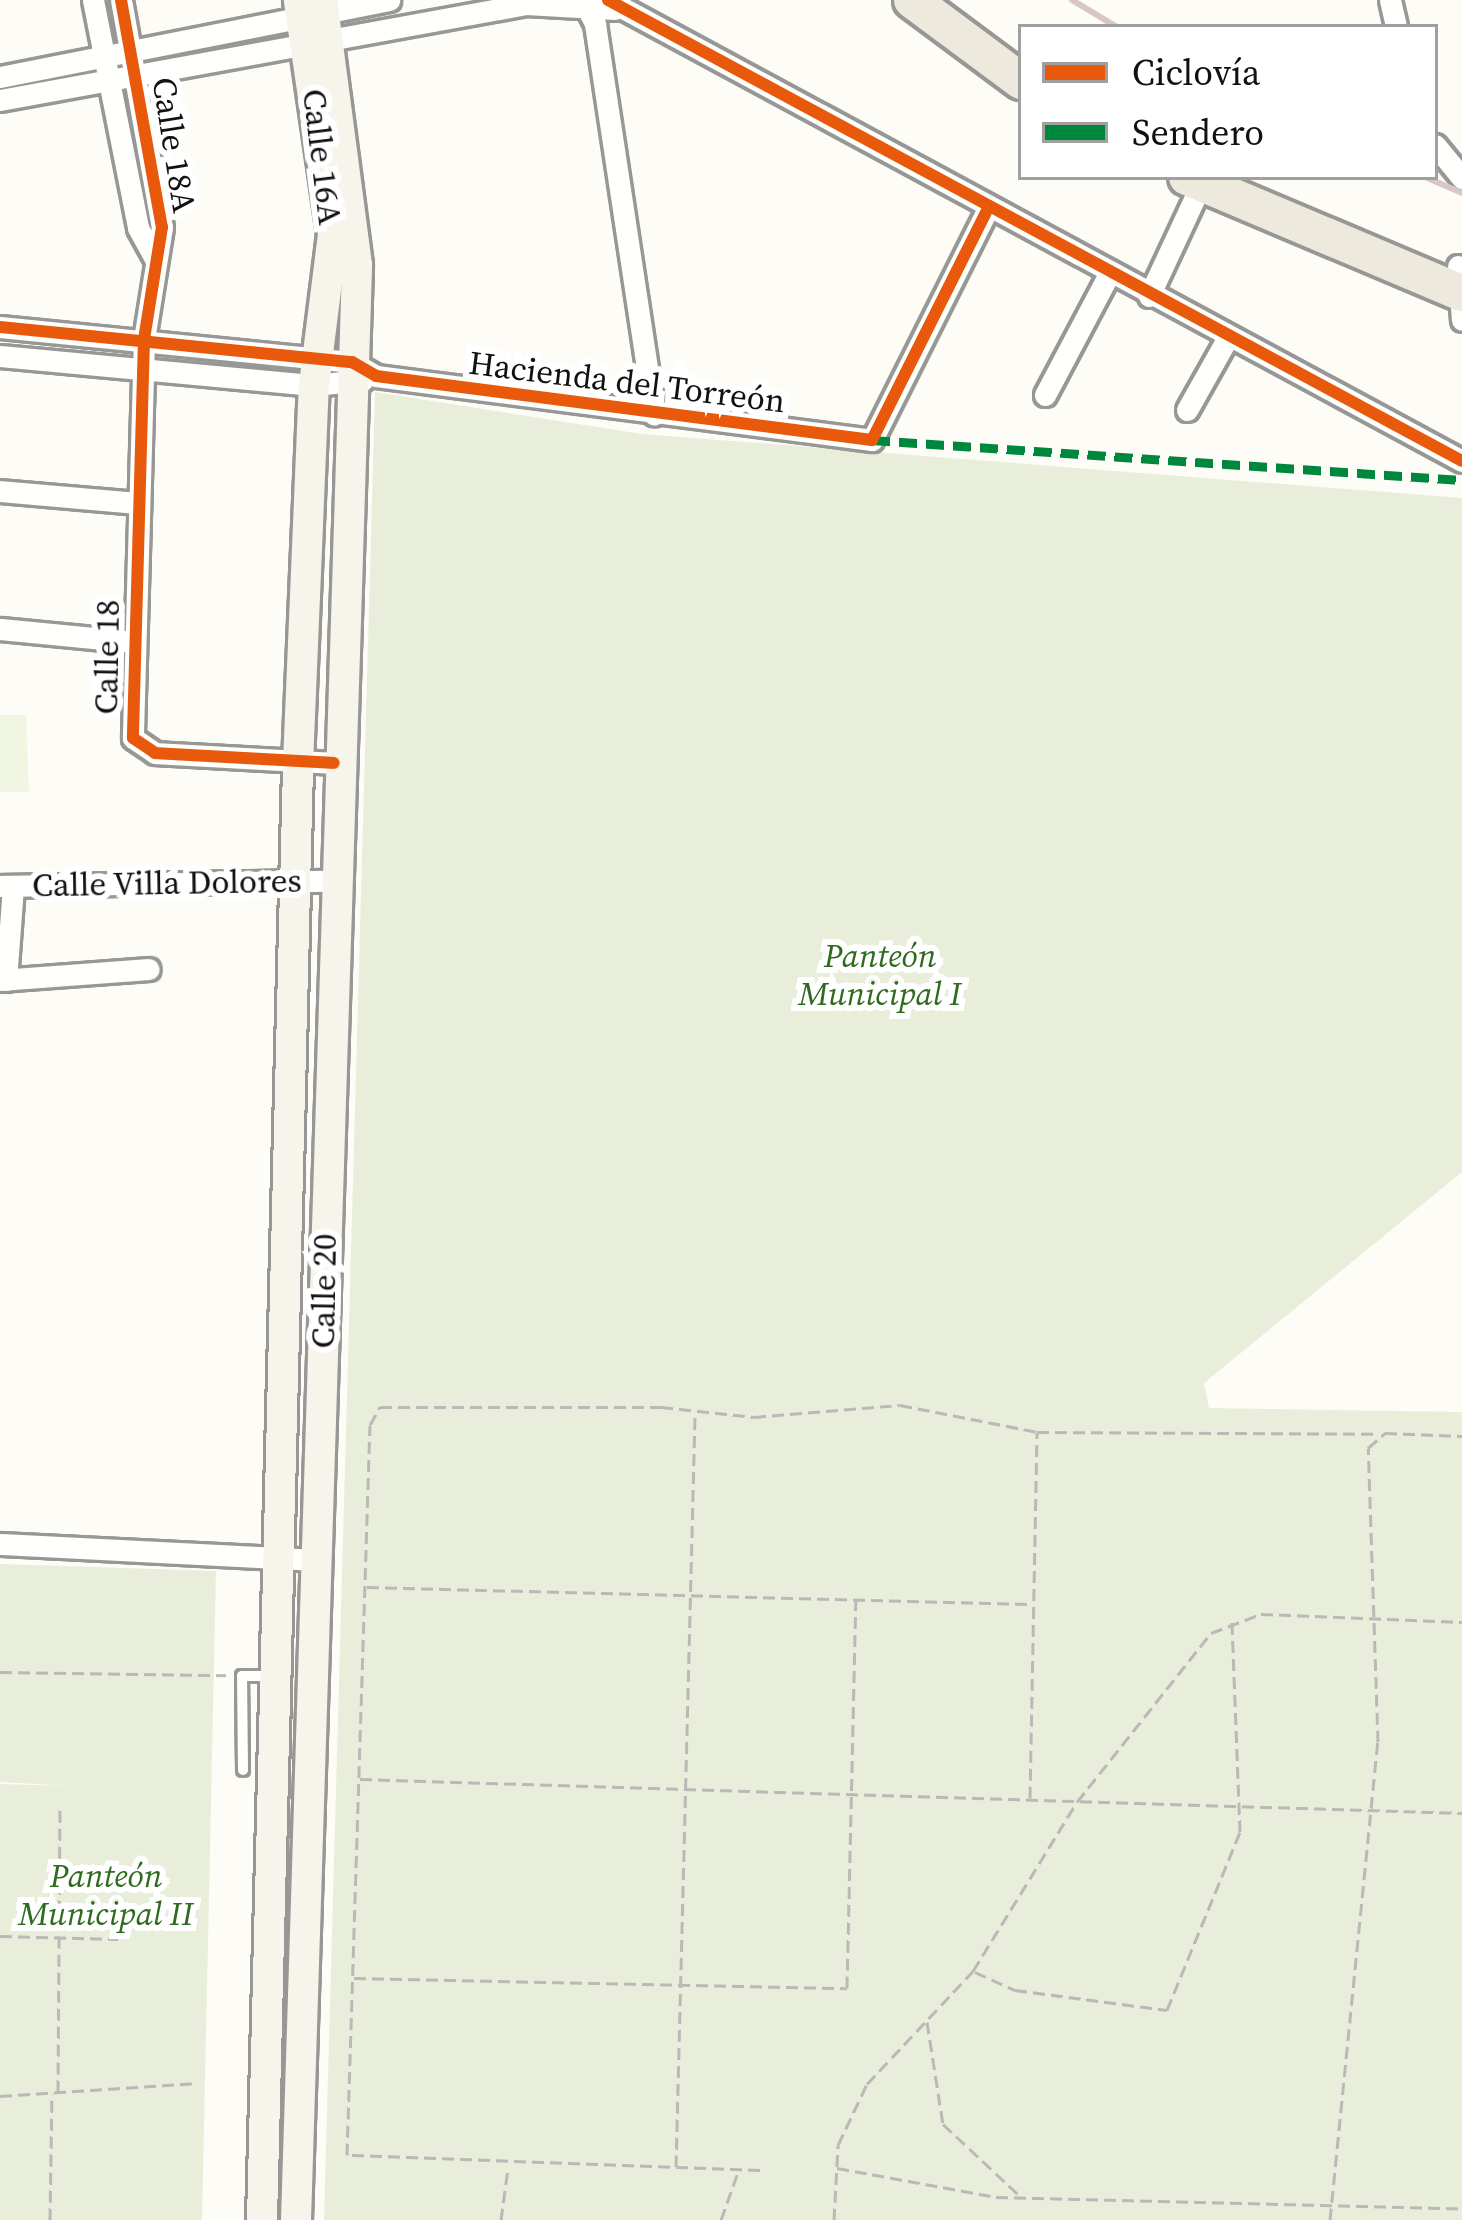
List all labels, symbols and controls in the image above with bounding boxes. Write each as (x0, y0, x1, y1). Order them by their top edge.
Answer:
legend (1018, 24, 1438, 180)
text: Ciclovía (1132, 48, 1260, 97)
street label: Calle 18A (144, 74, 204, 216)
street label: Calle 16A (294, 87, 350, 227)
text: Sendero (1132, 108, 1264, 157)
street label: Hacienda del Torreón (466, 343, 788, 421)
street label: Calle 18 (86, 599, 128, 715)
street label: Calle Villa Dolores (31, 861, 303, 905)
park label: Panteón Municipal I (798, 936, 962, 1014)
street label: Calle 20 (303, 1233, 345, 1349)
park label: Panteón Municipal II (19, 1856, 193, 1934)

